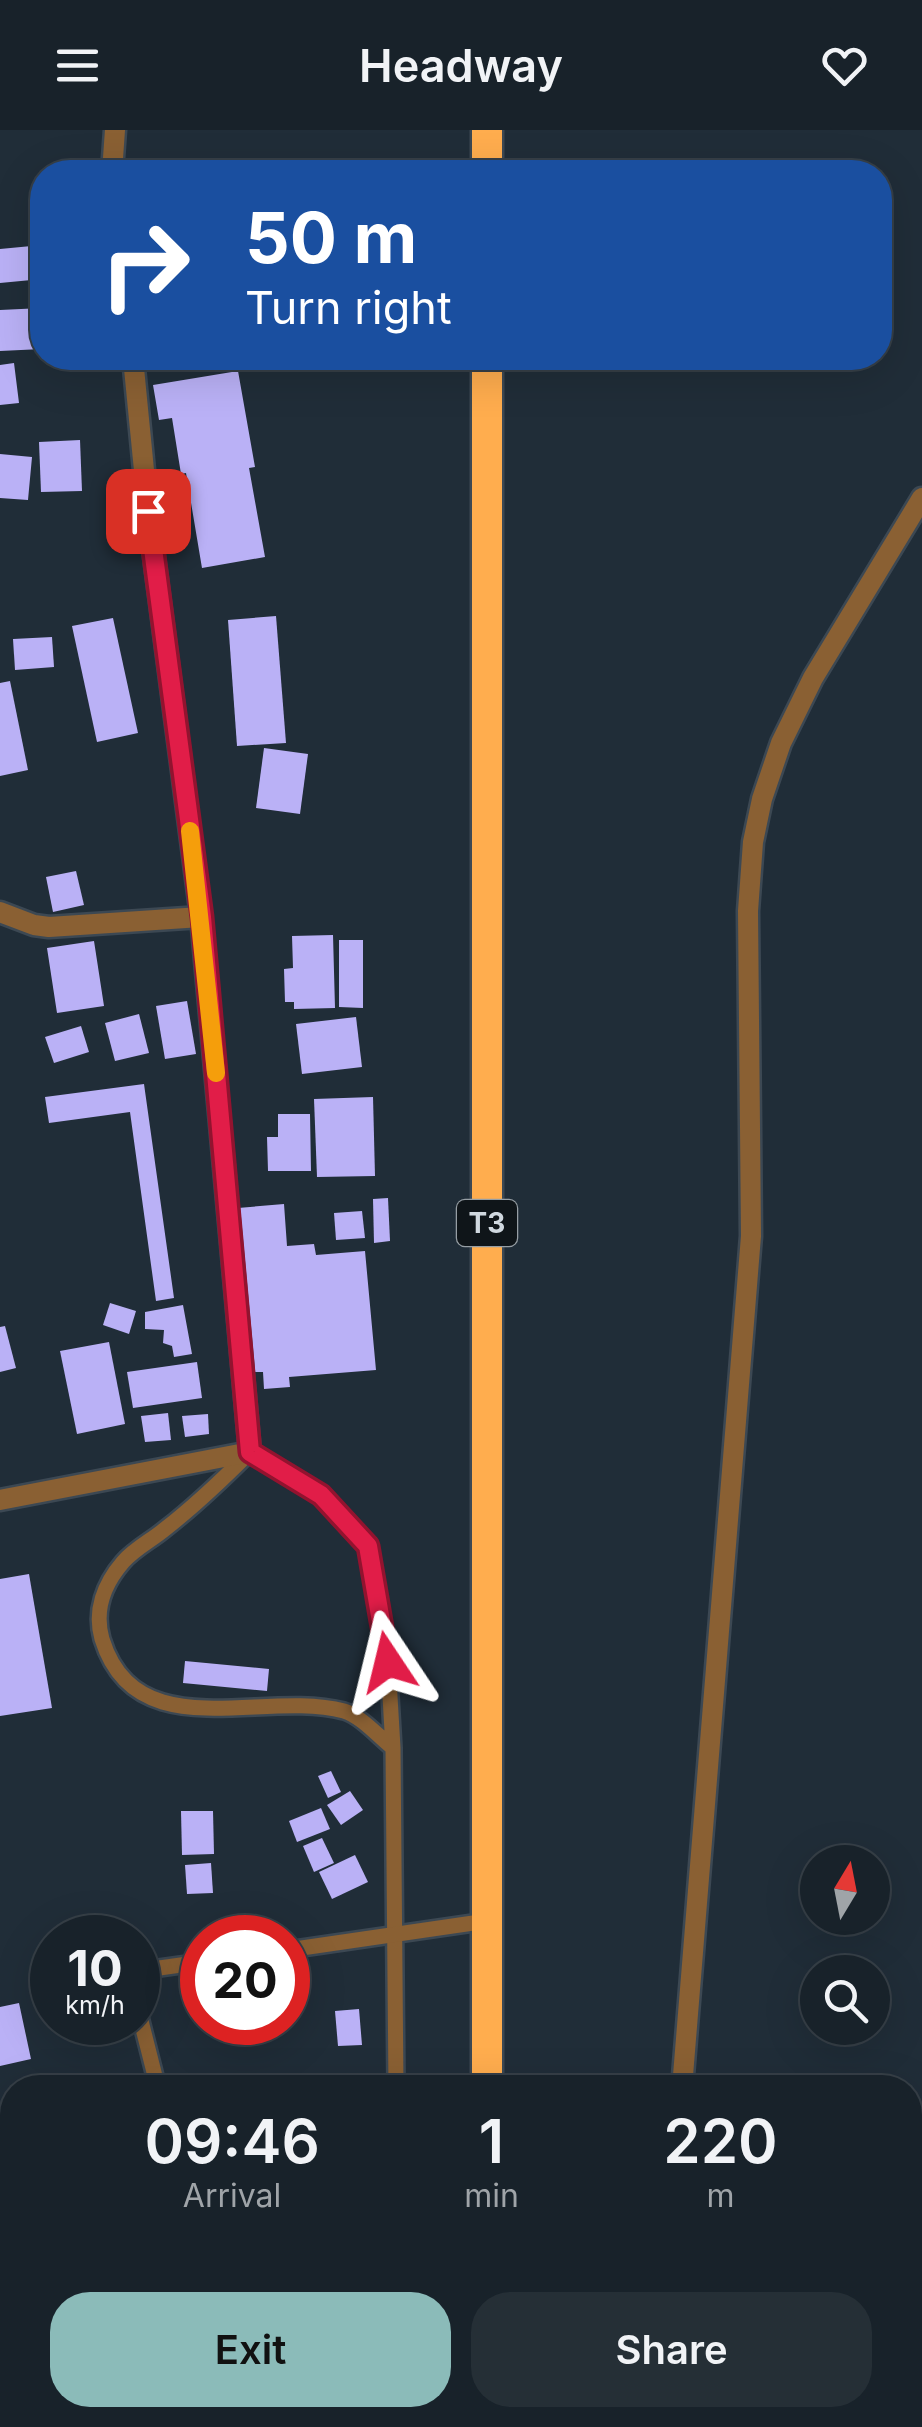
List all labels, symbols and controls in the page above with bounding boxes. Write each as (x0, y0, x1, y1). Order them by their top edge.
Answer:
icon: menu (50, 38, 105, 93)
text: Headway (359, 38, 563, 93)
icon: heart (817, 38, 872, 93)
text: 50 m (245, 195, 417, 280)
icon: right (80, 200, 210, 330)
text: Turn right (245, 280, 452, 335)
pin (106, 469, 191, 554)
icon: arrive (121, 484, 176, 539)
road number: T3 (457, 1200, 517, 1246)
position arrow (336, 1610, 440, 1714)
north arrow (800, 1845, 890, 1935)
map controls (800, 1845, 890, 2045)
speed limit sign: 20 (180, 1915, 310, 2045)
text: 10 (67, 1938, 123, 1998)
button: search (800, 1955, 890, 2045)
text: km/h (65, 1990, 125, 2020)
text: 09:46 (144, 2105, 320, 2177)
text: 1 (479, 2105, 504, 2177)
text: 220 (663, 2105, 778, 2177)
text: Arrival (183, 2176, 281, 2215)
text: min (464, 2176, 519, 2215)
text: m (706, 2176, 734, 2215)
button: Exit (50, 2292, 451, 2407)
button: Share (471, 2292, 872, 2407)

